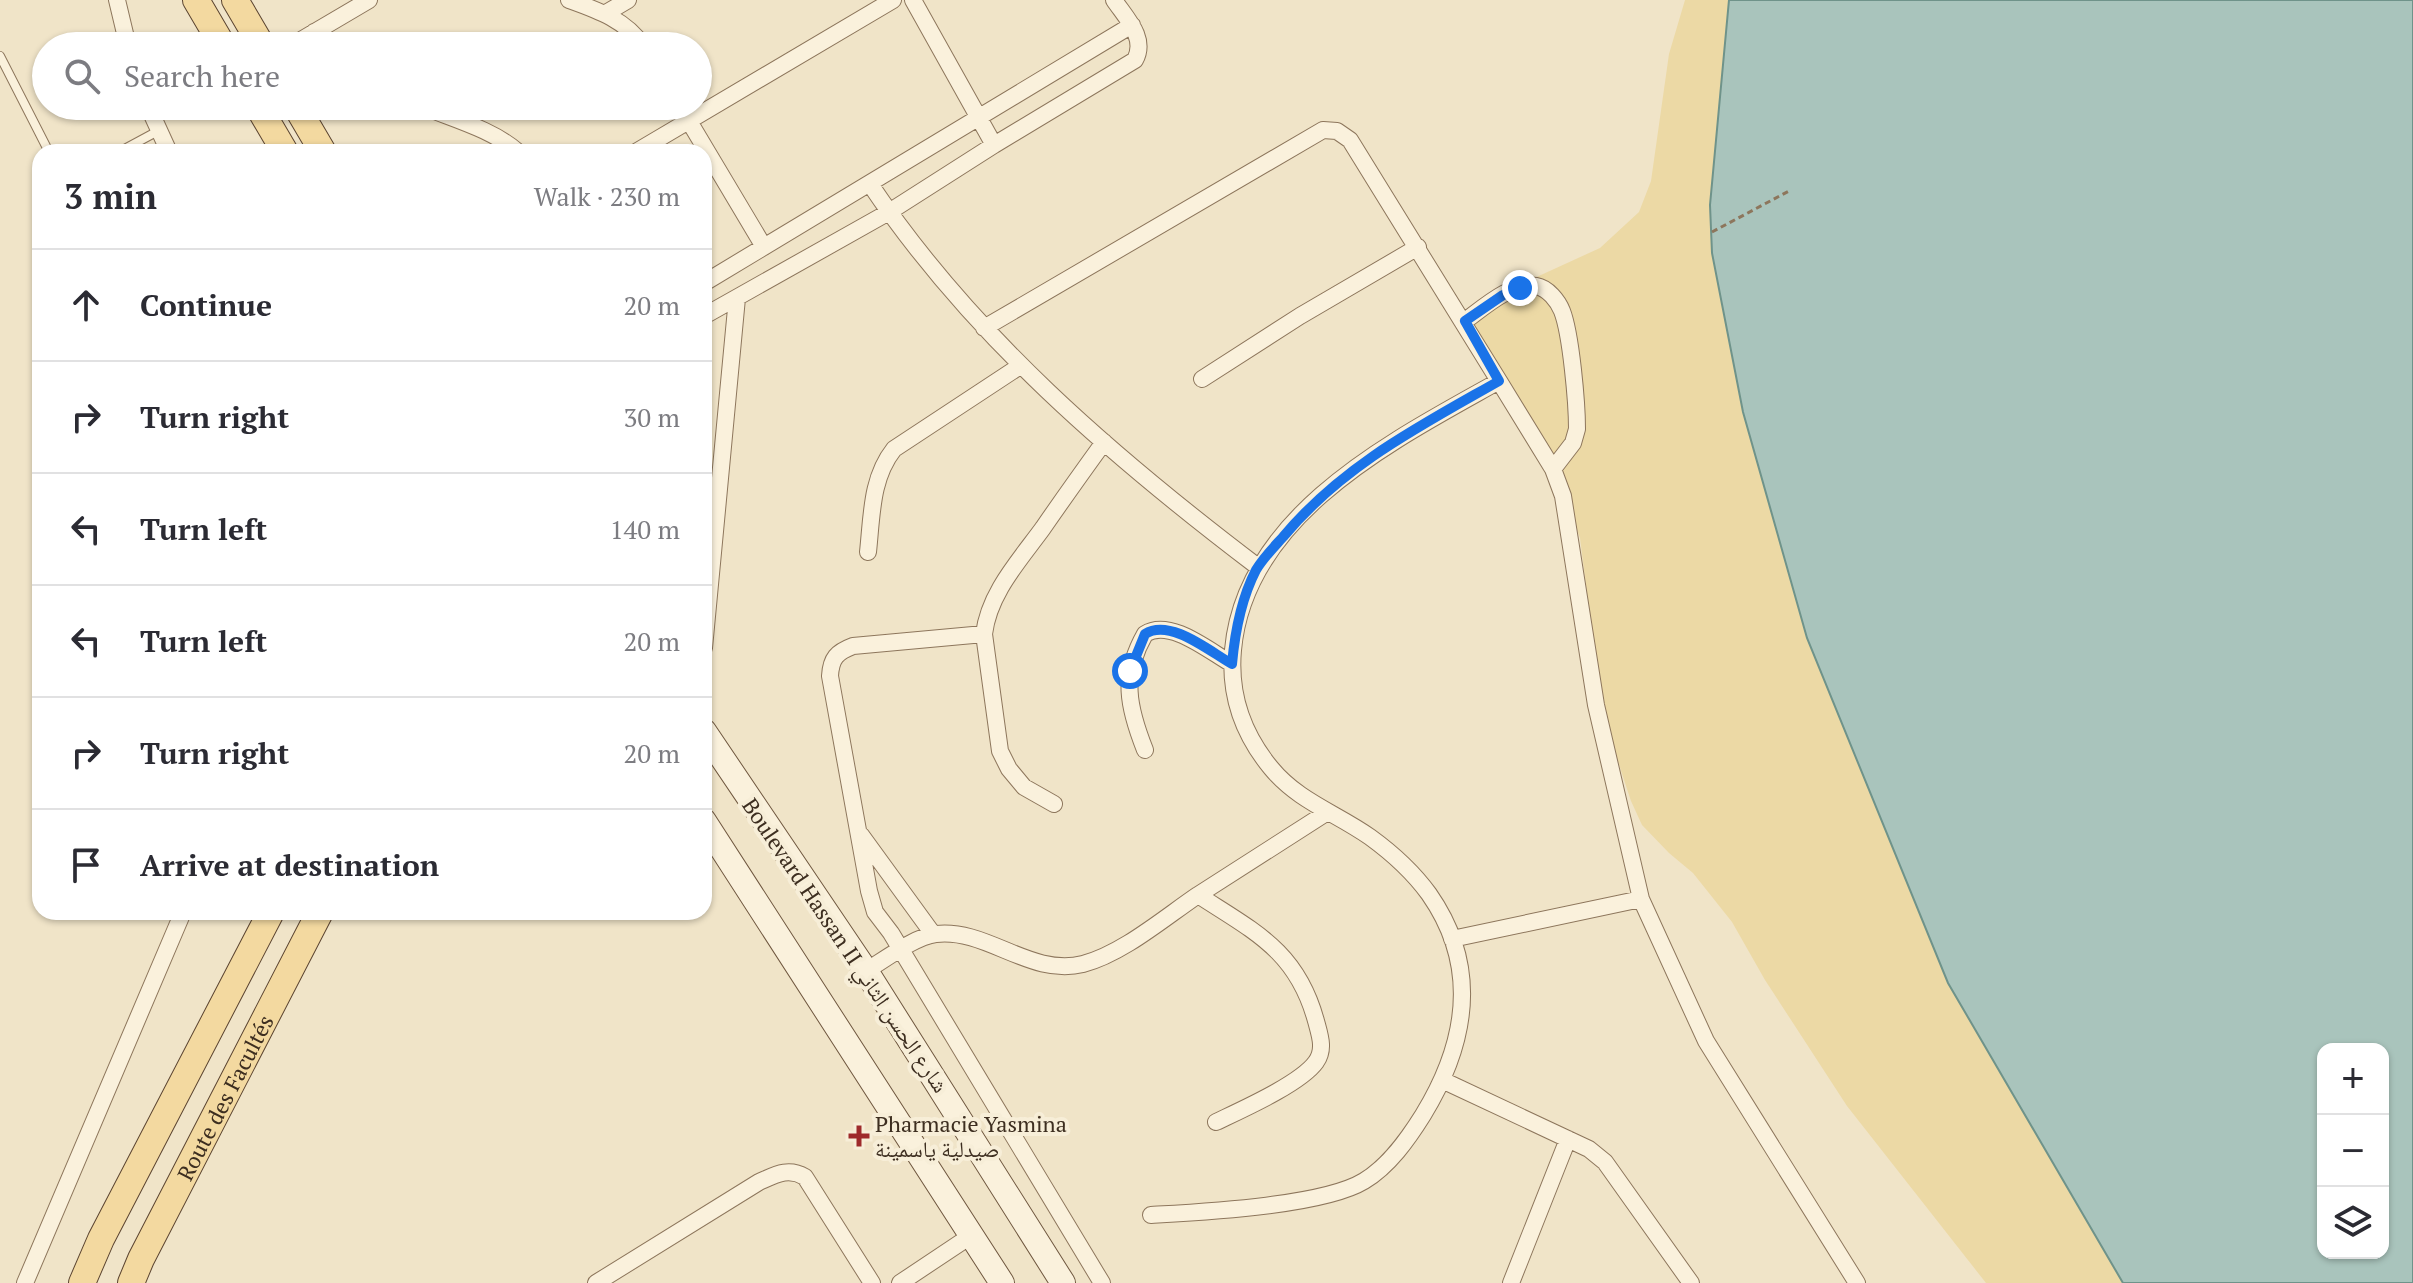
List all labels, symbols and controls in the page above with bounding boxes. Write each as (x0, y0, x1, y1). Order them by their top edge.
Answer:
search box (32, 32, 712, 120)
icon: search (60, 54, 104, 98)
text: Search here (124, 56, 280, 96)
text: 3 min (64, 174, 157, 219)
text: Walk · 230 m (534, 179, 680, 213)
route end (1502, 270, 1538, 306)
icon: ahead (64, 283, 108, 327)
text: Continue (140, 285, 272, 325)
text: 20 m (624, 288, 680, 322)
icon: right (64, 395, 108, 439)
text: Turn right (140, 397, 289, 437)
text: 30 m (624, 400, 680, 434)
icon: left (64, 507, 108, 551)
text: Turn left (140, 509, 267, 549)
text: 140 m (610, 512, 680, 546)
icon: left (64, 619, 108, 663)
text: Turn left (140, 621, 267, 661)
text: 20 m (624, 624, 680, 658)
route start (1112, 653, 1148, 689)
icon: right (64, 731, 108, 775)
text: Turn right (140, 733, 289, 773)
text: 20 m (624, 736, 680, 770)
street label: Boulevard Hassan II شارع الحسن الثاني (733, 792, 956, 1100)
icon: arrive (64, 843, 108, 887)
text: Arrive at destination (140, 845, 439, 885)
street label: Route des Facultés (170, 1009, 279, 1185)
map controls (2317, 1043, 2389, 1259)
button: + (2317, 1043, 2389, 1115)
place label: Pharmacie Yasmina صيدلية ياسمينة (875, 1109, 1067, 1163)
button: − (2317, 1115, 2389, 1187)
marker: Pharmacie Yasmina صيدلية ياسمينة (850, 1127, 868, 1145)
button: layers (2317, 1187, 2389, 1259)

